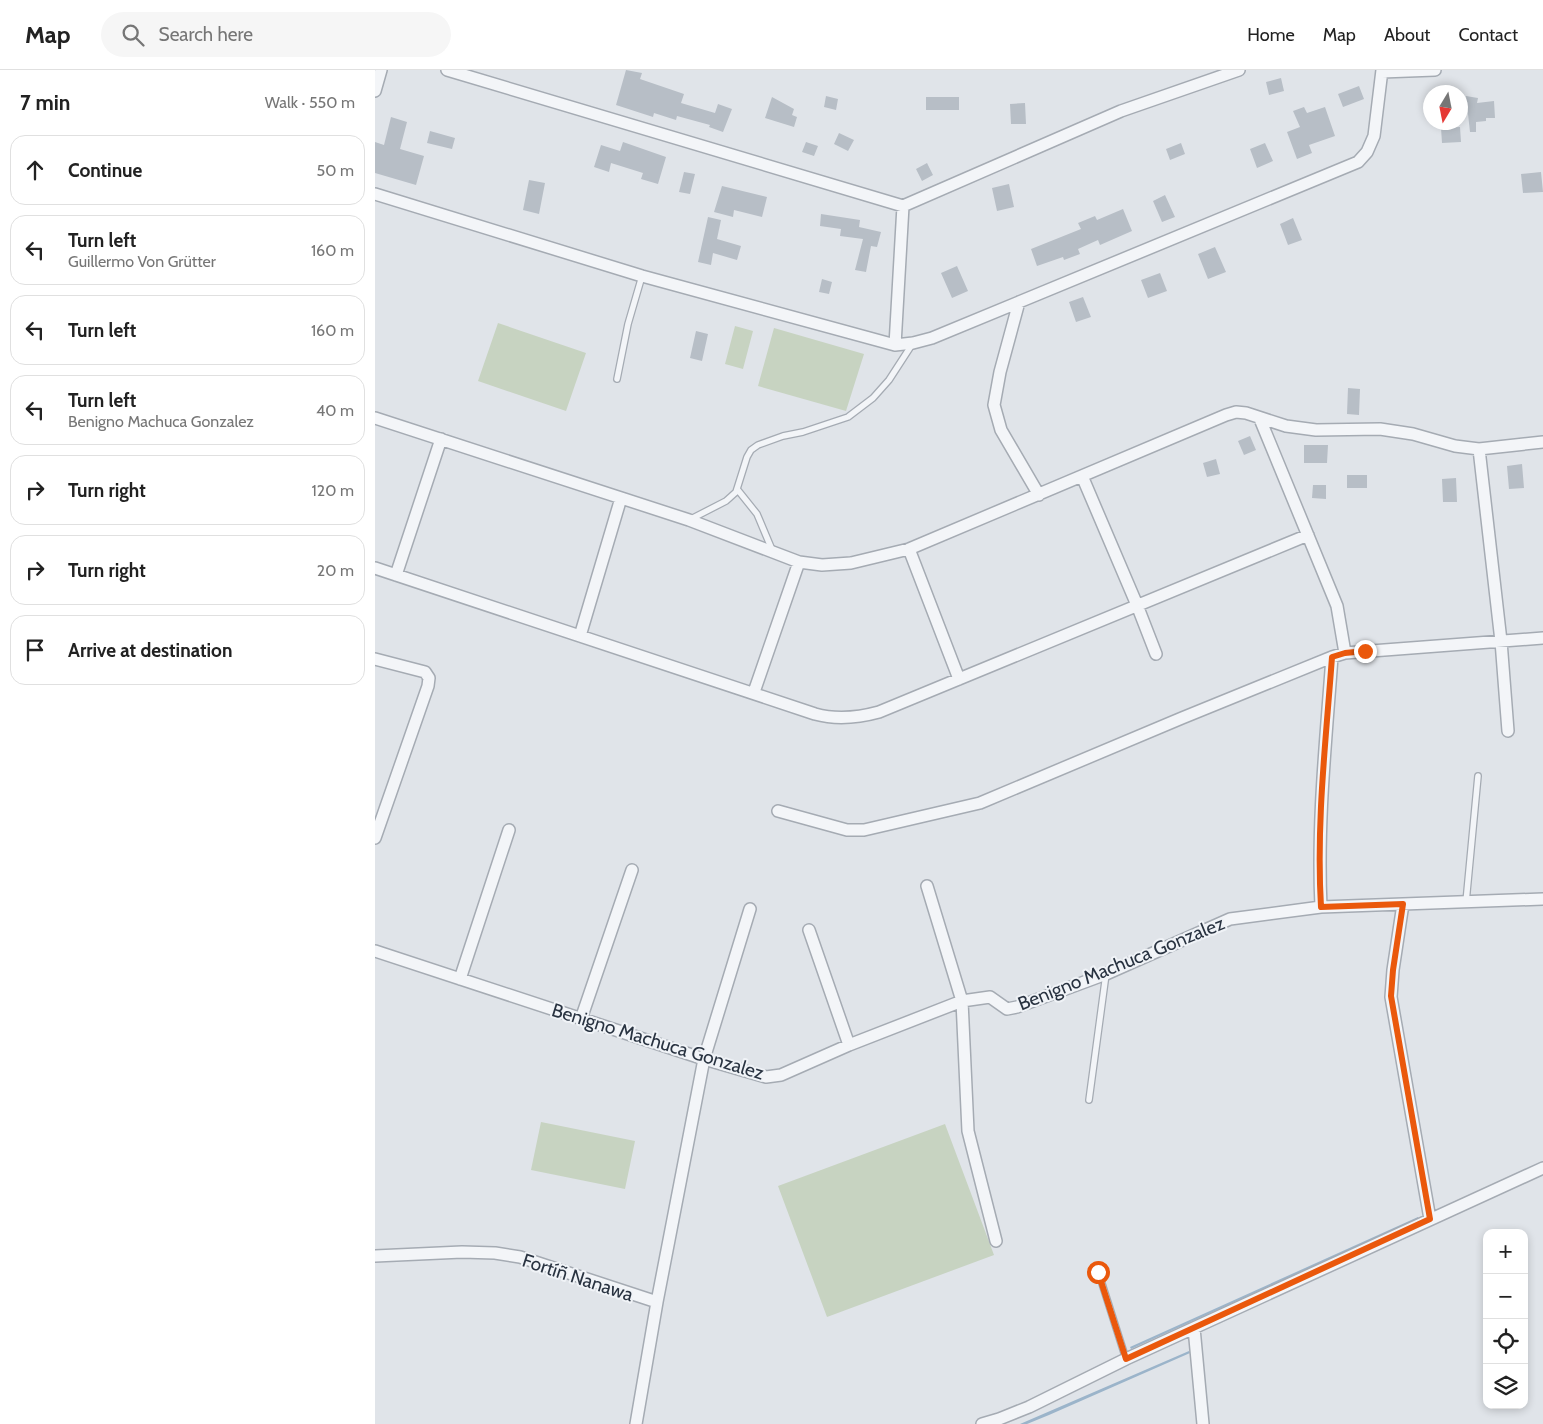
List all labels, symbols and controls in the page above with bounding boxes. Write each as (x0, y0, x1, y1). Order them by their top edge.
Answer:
search box (101, 12, 451, 57)
text: Map (25, 20, 71, 49)
icon: search (119, 21, 147, 49)
text: Search here (159, 23, 253, 46)
text: Home (1247, 24, 1295, 46)
text: Map (1323, 24, 1356, 46)
text: About (1384, 24, 1430, 46)
text: Contact (1458, 24, 1518, 46)
north arrow (1423, 85, 1468, 130)
text: 7 min (20, 90, 70, 115)
text: Walk · 550 m (265, 93, 355, 112)
icon: ahead (21, 156, 49, 184)
text: Continue (68, 159, 142, 182)
text: 50 m (317, 161, 354, 180)
text: Turn left (68, 229, 136, 252)
icon: left (21, 236, 49, 264)
text: 160 m (311, 241, 354, 260)
text: Guillermo Von Grütter (68, 252, 216, 271)
icon: left (21, 316, 49, 344)
text: Turn left (68, 319, 136, 342)
text: 160 m (311, 321, 354, 340)
text: Turn left (68, 389, 136, 412)
icon: left (21, 396, 49, 424)
text: 40 m (316, 401, 354, 420)
text: Benigno Machuca Gonzalez (68, 412, 254, 431)
icon: right (21, 476, 49, 504)
text: Turn right (68, 479, 146, 502)
text: 120 m (312, 481, 354, 500)
icon: right (21, 556, 49, 584)
text: Turn right (68, 559, 146, 582)
text: 20 m (317, 561, 354, 580)
icon: arrive (21, 636, 49, 664)
text: Arrive at destination (68, 639, 232, 662)
route end (1354, 640, 1377, 663)
street label: Benigno Machuca Gonzalez (1015, 911, 1228, 1015)
street label: Benigno Machuca Gonzalez (549, 998, 767, 1085)
map controls (1483, 1229, 1528, 1409)
button: + (1483, 1229, 1528, 1274)
street label: Fortíñ Nanawa (519, 1249, 636, 1306)
route start (1087, 1261, 1110, 1284)
button: − (1483, 1274, 1528, 1319)
button: locate (1483, 1319, 1528, 1364)
button: layers (1483, 1364, 1528, 1409)

